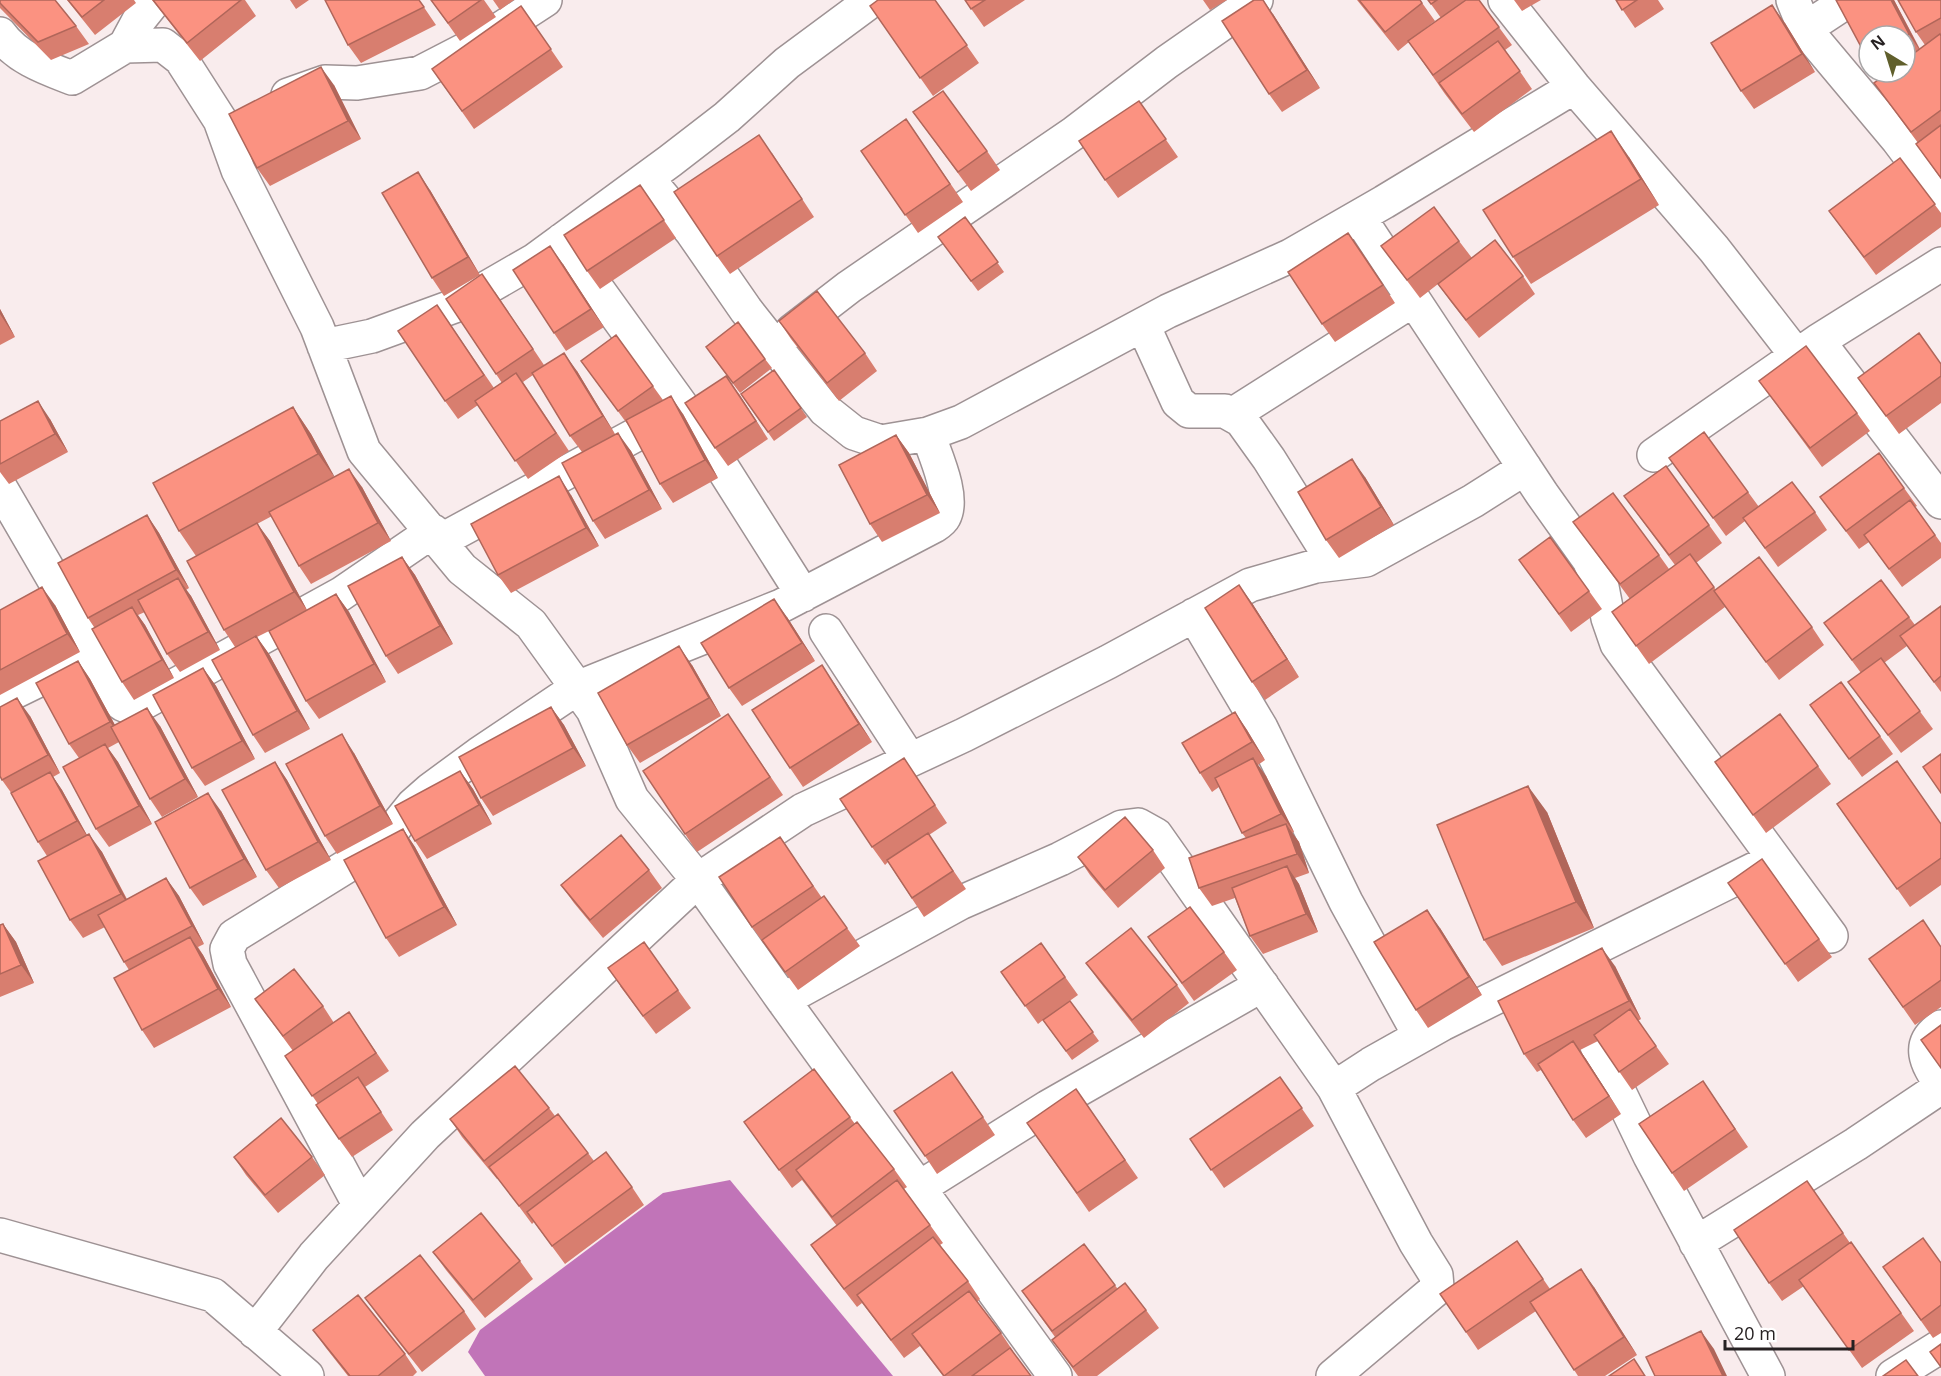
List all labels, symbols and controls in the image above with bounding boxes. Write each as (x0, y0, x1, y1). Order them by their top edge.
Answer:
north arrow (1857, 24, 1917, 84)
text: N (1866, 30, 1890, 55)
scale bar (1725, 1313, 1852, 1351)
text: 20 m (1734, 1321, 1776, 1345)

